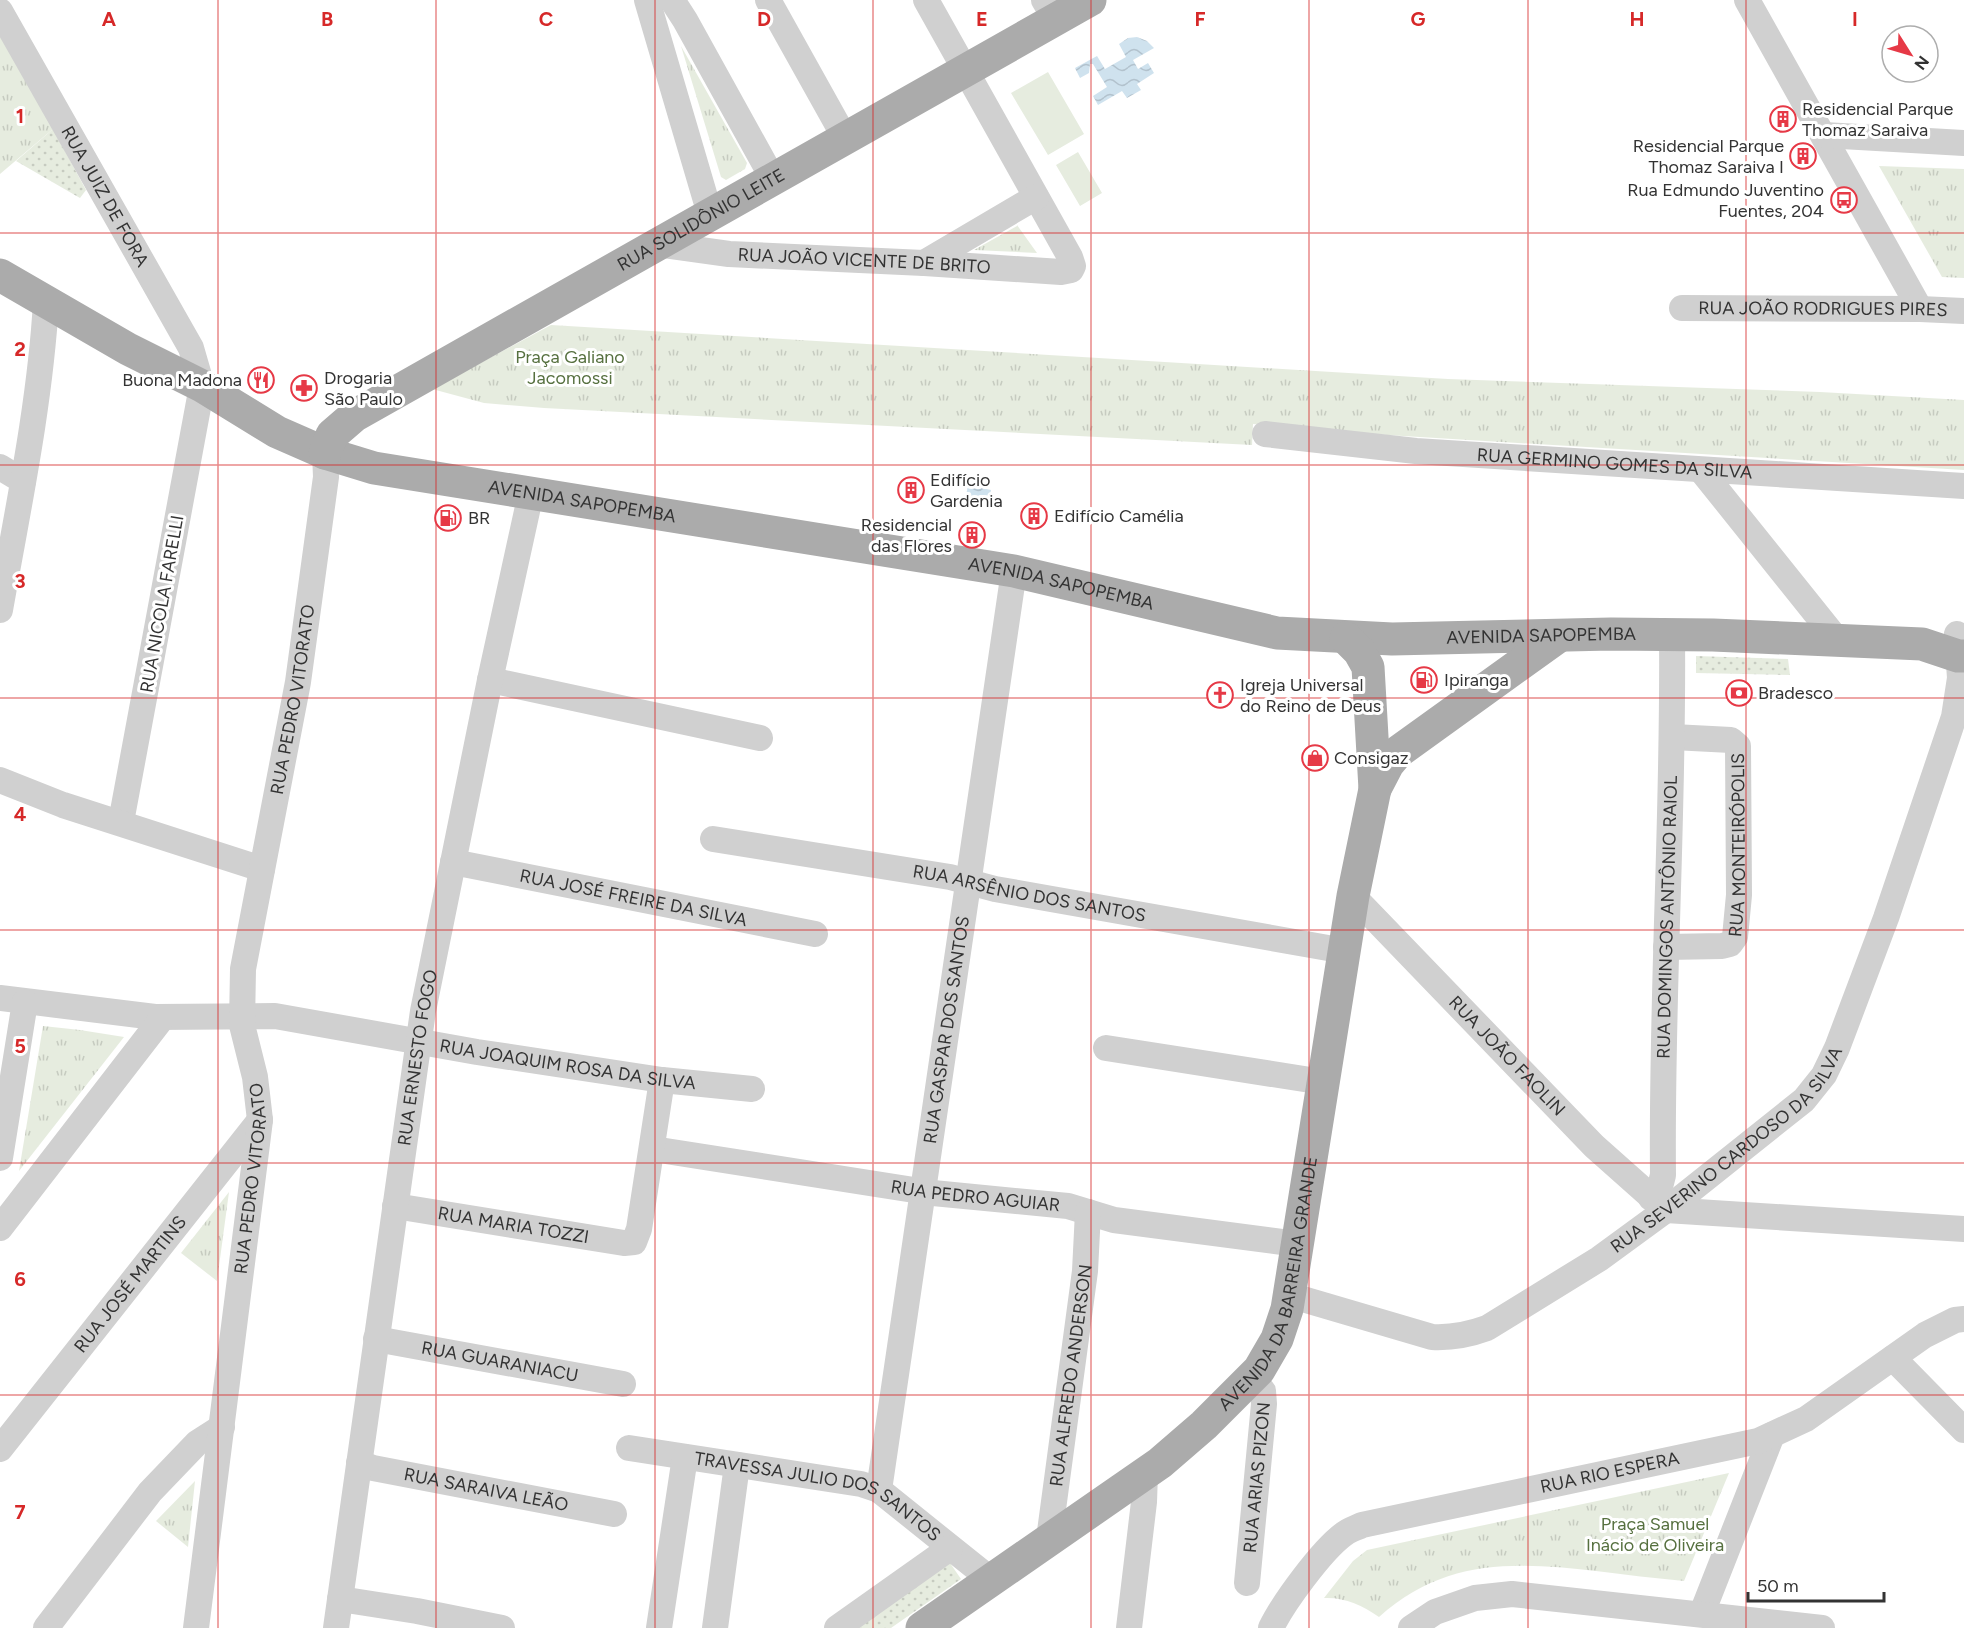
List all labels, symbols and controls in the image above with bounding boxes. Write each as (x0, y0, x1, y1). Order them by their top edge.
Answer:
text: A (102, 7, 117, 31)
text: B (321, 7, 333, 31)
text: C (539, 7, 553, 31)
text: D (757, 7, 771, 31)
text: E (976, 7, 988, 31)
text: F (1194, 7, 1206, 31)
text: G (1411, 7, 1426, 31)
text: H (1630, 7, 1645, 31)
text: I (1852, 7, 1858, 31)
north arrow (1880, 24, 1940, 84)
text: N (1910, 52, 1933, 73)
place label: Residencial Parque Thomaz Saraiva (1802, 98, 1954, 141)
text: 1 (16, 104, 24, 128)
building icon: Residencial Parque Thomaz Saraiva (1768, 104, 1798, 134)
street label: RUA JUIZ DE FORA (56, 122, 154, 271)
place label: Residencial Parque Thomaz Saraiva I (1633, 135, 1784, 178)
building icon: Residencial Parque Thomaz Saraiva I (1788, 141, 1818, 171)
street label: RUA SOLIDÔNIO LEITE (613, 164, 789, 276)
place label: Rua Edmundo Juventino Fuentes, 204 (1627, 179, 1824, 222)
bus stop icon: Rua Edmundo Juventino Fuentes, 204 (1829, 185, 1859, 215)
street label: RUA JOÃO VICENTE DE BRITO (737, 243, 991, 278)
street label: RUA JOÃO RODRIGUES PIRES (1698, 297, 1948, 321)
text: 2 (14, 337, 26, 361)
park label: Praça Galiano Jacomossi (515, 346, 625, 389)
restaurant icon: Buona Madona (246, 365, 276, 395)
place label: Drogaria São Paulo (324, 367, 403, 410)
place label: Buona Madona (122, 369, 242, 391)
pharmacy icon: Drogaria São Paulo (289, 373, 319, 403)
street label: RUA GERMINO GOMES DA SILVA (1476, 444, 1753, 483)
place label: Edifício Gardenia (930, 469, 1003, 512)
building icon: Edifício Gardenia (896, 475, 926, 505)
street label: AVENIDA SAPOPEMBA (487, 476, 677, 527)
building icon: Edifício Camélia (1019, 501, 1049, 531)
fuel station icon: BR (433, 503, 463, 533)
place label: Edifício Camélia (1054, 505, 1184, 527)
place label: BR (468, 507, 490, 529)
street label: RUA NICOLA FARELLI (136, 514, 188, 694)
place label: Residencial das Flores (861, 514, 952, 557)
building icon: Residencial das Flores (957, 520, 987, 550)
street label: AVENIDA SAPOPEMBA (967, 553, 1156, 615)
text: 3 (14, 569, 26, 593)
street label: RUA PEDRO VITORATO (266, 603, 319, 796)
street label: AVENIDA SAPOPEMBA (1446, 623, 1636, 649)
fuel station icon: Ipiranga (1409, 665, 1439, 695)
place label: Ipiranga (1444, 669, 1509, 691)
place label: Igreja Universal do Reino de Deus (1240, 674, 1381, 717)
bank icon: Bradesco (1724, 678, 1754, 708)
church icon: Igreja Universal do Reino de Deus (1205, 680, 1235, 710)
place label: Bradesco (1758, 682, 1833, 704)
shop icon: Consigaz (1300, 743, 1330, 773)
place label: Consigaz (1334, 747, 1409, 769)
street label: RUA MONTEIRÓPOLIS (1724, 753, 1750, 938)
street label: RUA DOMINGOS ANTÔNIO RAIOL (1652, 775, 1682, 1059)
text: 4 (14, 802, 27, 826)
street label: RUA ARSÊNIO DOS SANTOS (911, 860, 1148, 927)
street label: RUA JOSÉ FREIRE DA SILVA (518, 865, 749, 931)
street label: RUA GASPAR DOS SANTOS (919, 915, 974, 1145)
street label: RUA ERNESTO FOGO (393, 968, 442, 1147)
street label: RUA JOÃO FAOLIN (1444, 991, 1570, 1120)
text: 5 (14, 1034, 26, 1058)
street label: RUA JOAQUIM ROSA DA SILVA (438, 1035, 697, 1094)
street label: RUA SEVERINO CARDOSO DA SILVA (1606, 1043, 1847, 1258)
street label: RUA PEDRO VITORATO (230, 1082, 271, 1275)
street label: AVENIDA DA BARREIRA GRANDE (1214, 1155, 1322, 1415)
street label: RUA PEDRO AGUIAR (889, 1176, 1061, 1216)
street label: RUA MARIA TOZZI (436, 1202, 591, 1248)
street label: RUA JOSÉ MARTINS (69, 1211, 191, 1357)
street label: RUA ALFREDO ANDERSON (1045, 1263, 1097, 1488)
text: 6 (14, 1267, 26, 1291)
street label: RUA GUARANIACU (420, 1337, 580, 1387)
street label: RUA ARIAS PIZON (1239, 1401, 1275, 1554)
street label: TRAVESSA JULIO DOS SANTOS (693, 1447, 945, 1546)
street label: RUA RIO ESPERA (1538, 1447, 1681, 1498)
street label: RUA SARAIVA LEÃO (402, 1463, 570, 1516)
text: 7 (14, 1500, 26, 1524)
park label: Praça Samuel Inácio de Oliveira (1586, 1513, 1724, 1556)
scale bar (1748, 1565, 1884, 1603)
text: 50 m (1757, 1575, 1799, 1597)

